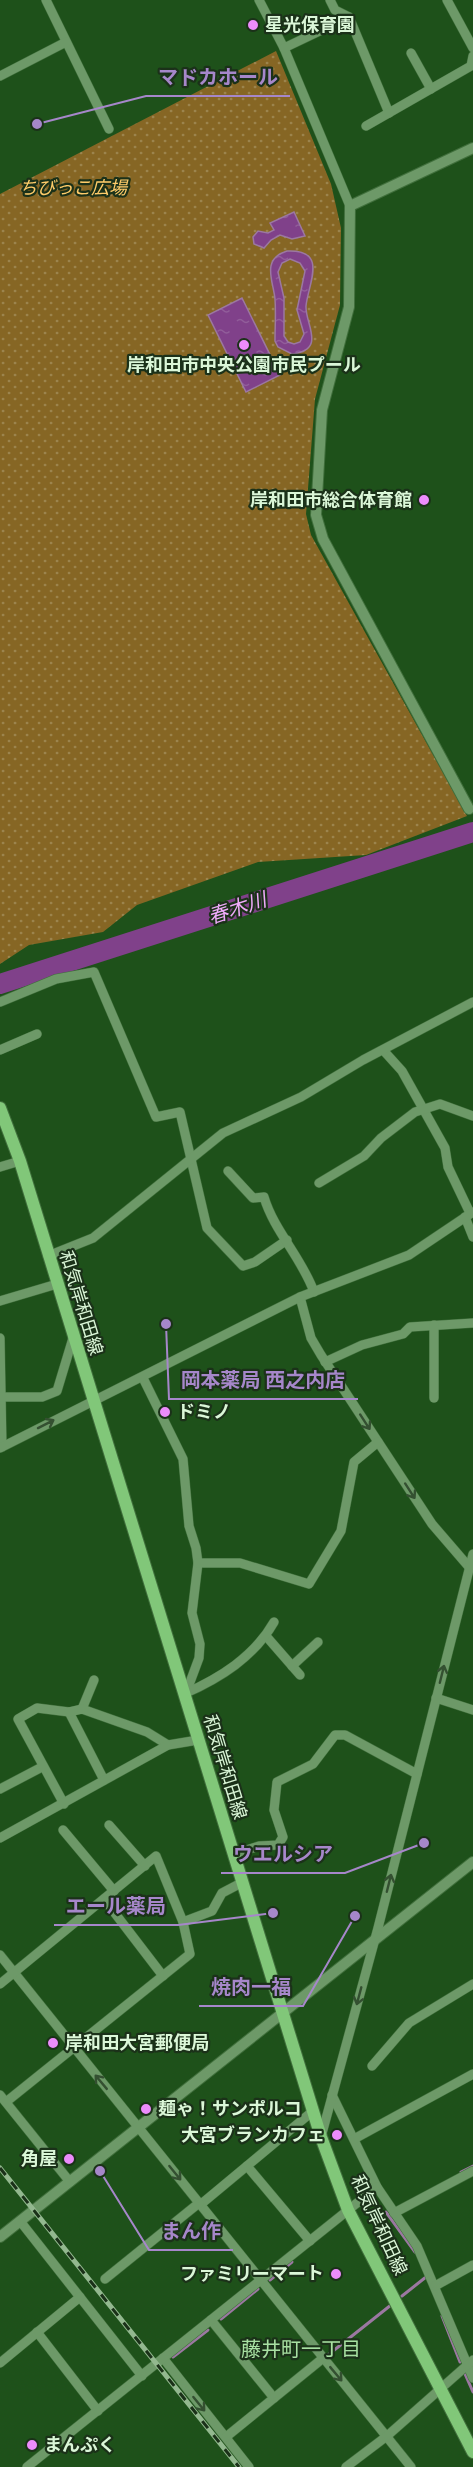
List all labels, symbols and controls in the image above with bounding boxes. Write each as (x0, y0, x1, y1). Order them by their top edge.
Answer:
place label: 星光保育園 (265, 13, 355, 36)
marker: 星光保育園 (246, 18, 260, 32)
callout: マドカホール (146, 58, 290, 96)
text: マドカホール (158, 64, 278, 89)
park label: ちびっこ広場 (19, 176, 129, 199)
marker: 岸和田市中央公園市民プール (237, 338, 251, 352)
place label: 岸和田市中央公園市民プール (127, 353, 361, 376)
place label: 岸和田市総合体育館 (250, 488, 412, 511)
marker: 岸和田市総合体育館 (417, 493, 431, 507)
water label: 春木川 (204, 886, 271, 929)
street label: 和気岸和田線 (55, 1248, 108, 1358)
callout: 岡本薬局 西之内店 (169, 1361, 358, 1399)
text: 岡本薬局 西之内店 (181, 1367, 345, 1392)
place label: ドミノ (177, 1400, 231, 1423)
marker: ドミノ (158, 1405, 172, 1419)
one-way arrow (359, 1413, 371, 1430)
one-way arrow (37, 1418, 55, 1430)
one-way arrow (404, 1482, 416, 1499)
one-way arrow (437, 1664, 449, 1683)
street label: 和気岸和田線 (199, 1712, 252, 1822)
callout: ウエルシア (221, 1835, 345, 1873)
text: ウエルシア (233, 1841, 333, 1866)
one-way arrow (384, 1874, 396, 1893)
callout: エール薬局 (54, 1887, 178, 1925)
text: エール薬局 (66, 1893, 166, 1918)
callout: 焼肉一福 (199, 1968, 303, 2006)
text: 焼肉一福 (211, 1974, 291, 1999)
one-way arrow (353, 1986, 364, 2005)
place label: 岸和田大宮郵便局 (65, 2031, 209, 2054)
marker: 岸和田大宮郵便局 (46, 2036, 60, 2050)
one-way arrow (94, 2075, 108, 2090)
place label: 麺ゃ！サンポルコ (158, 2097, 302, 2120)
marker: 麺ゃ！サンポルコ (139, 2102, 153, 2116)
place label: 大宮ブランカフェ (181, 2123, 325, 2146)
marker: 大宮ブランカフェ (330, 2128, 344, 2142)
place label: 角屋 (21, 2147, 57, 2170)
marker: 角屋 (62, 2152, 76, 2166)
one-way arrow (168, 2164, 181, 2180)
street label: 和気岸和田線 (346, 2171, 413, 2279)
callout: まん作 (149, 2212, 233, 2250)
text: まん作 (161, 2218, 221, 2243)
place label: ファミリーマート (180, 2262, 324, 2285)
marker: ファミリーマート (329, 2267, 343, 2281)
district label: 藤井町一丁目 (241, 2336, 361, 2361)
one-way arrow (329, 2366, 342, 2382)
one-way arrow (193, 2396, 206, 2412)
place label: まんぷく (44, 2433, 116, 2456)
marker: まんぷく (25, 2438, 39, 2452)

